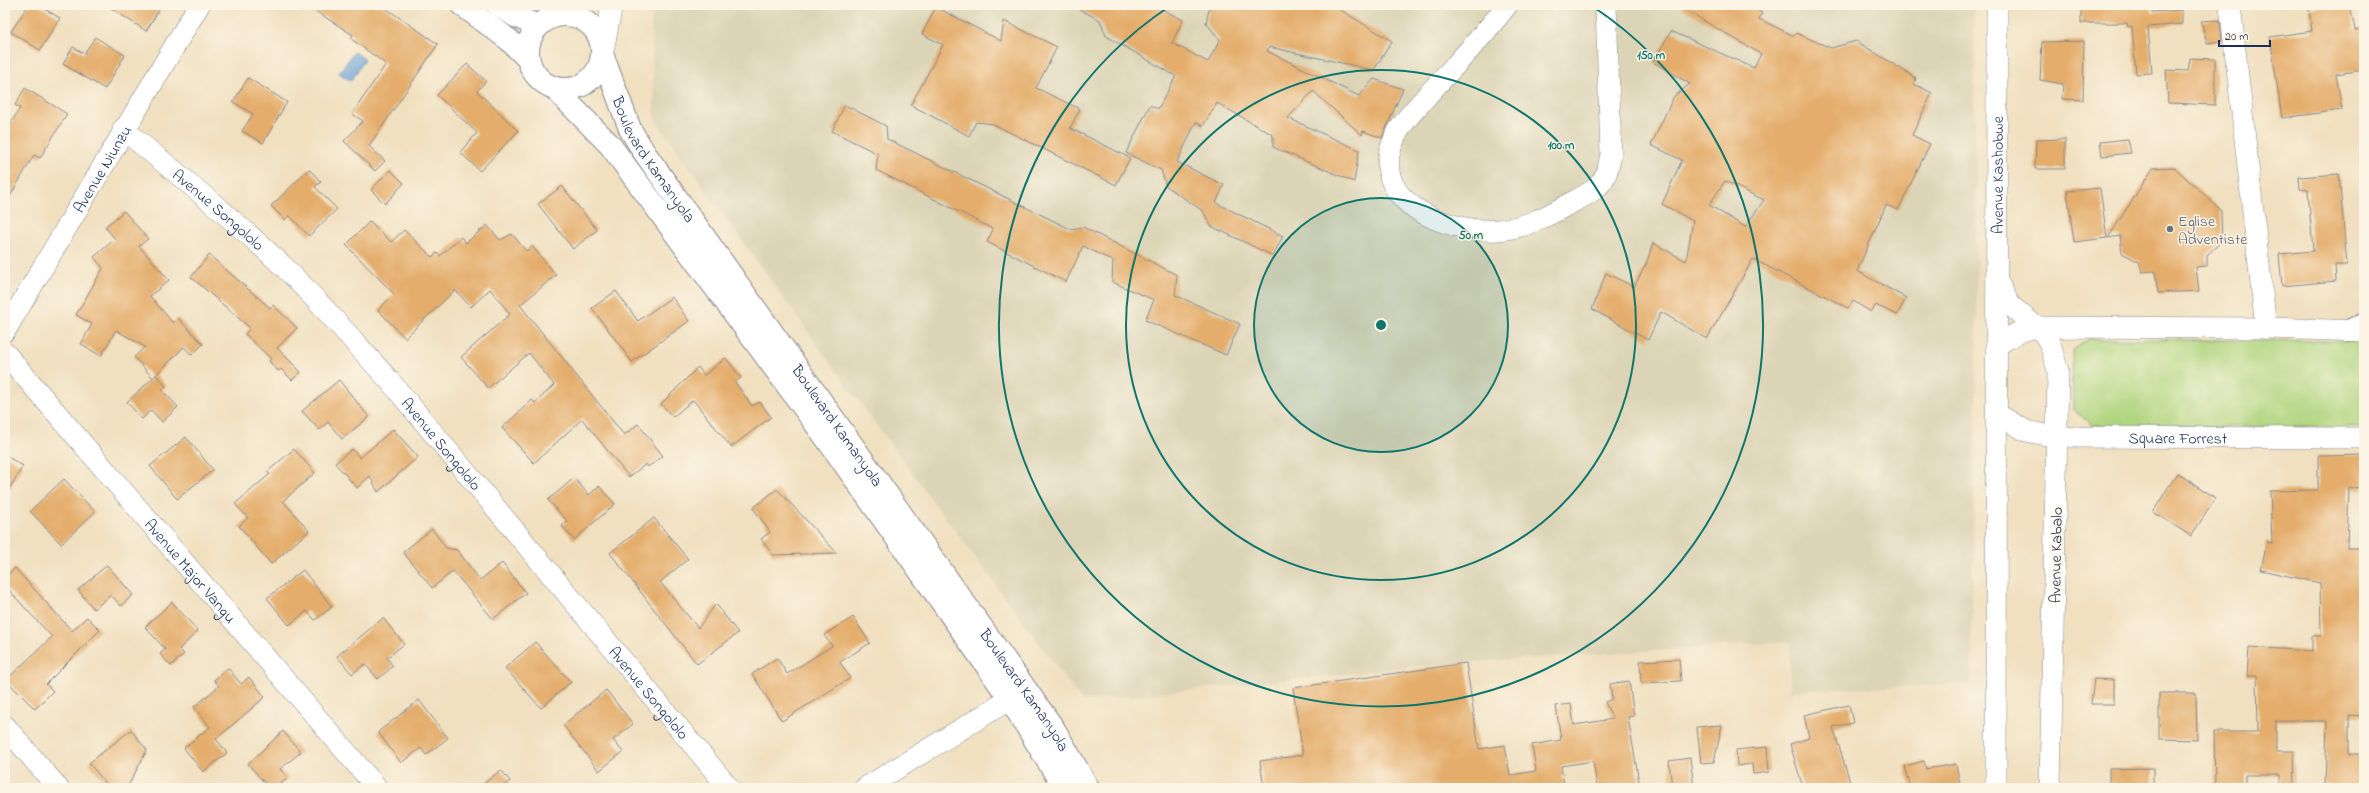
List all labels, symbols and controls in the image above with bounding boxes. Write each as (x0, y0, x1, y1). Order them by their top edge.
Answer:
scale bar (2219, 22, 2270, 48)
text: 20 m (2225, 28, 2248, 46)
text: 150 m (1637, 47, 1666, 65)
street label: Boulevard Kamanyola (604, 92, 700, 228)
street label: Avenue Kashobwe (1987, 115, 2011, 234)
street label: Avenue Niunzu (68, 121, 139, 218)
text: 100 m (1548, 137, 1575, 155)
street label: Avenue Songololo (166, 164, 269, 257)
place label: Eglise Adventiste (2178, 210, 2248, 252)
marker: Eglise Adventiste (2165, 224, 2175, 234)
text: 50 m (1459, 227, 1484, 245)
centre of rings (1374, 318, 1388, 332)
street label: Boulevard Kamanyola (784, 359, 888, 492)
street label: Avenue Songololo (394, 393, 486, 497)
street label: Square Forrest (2128, 427, 2228, 452)
street label: Avenue Kabalo (2044, 507, 2070, 603)
street label: Avenue Major Vangu (138, 514, 241, 629)
street label: Boulevard Kamanyola (972, 624, 1074, 756)
street label: Avenue Songololo (602, 642, 694, 746)

